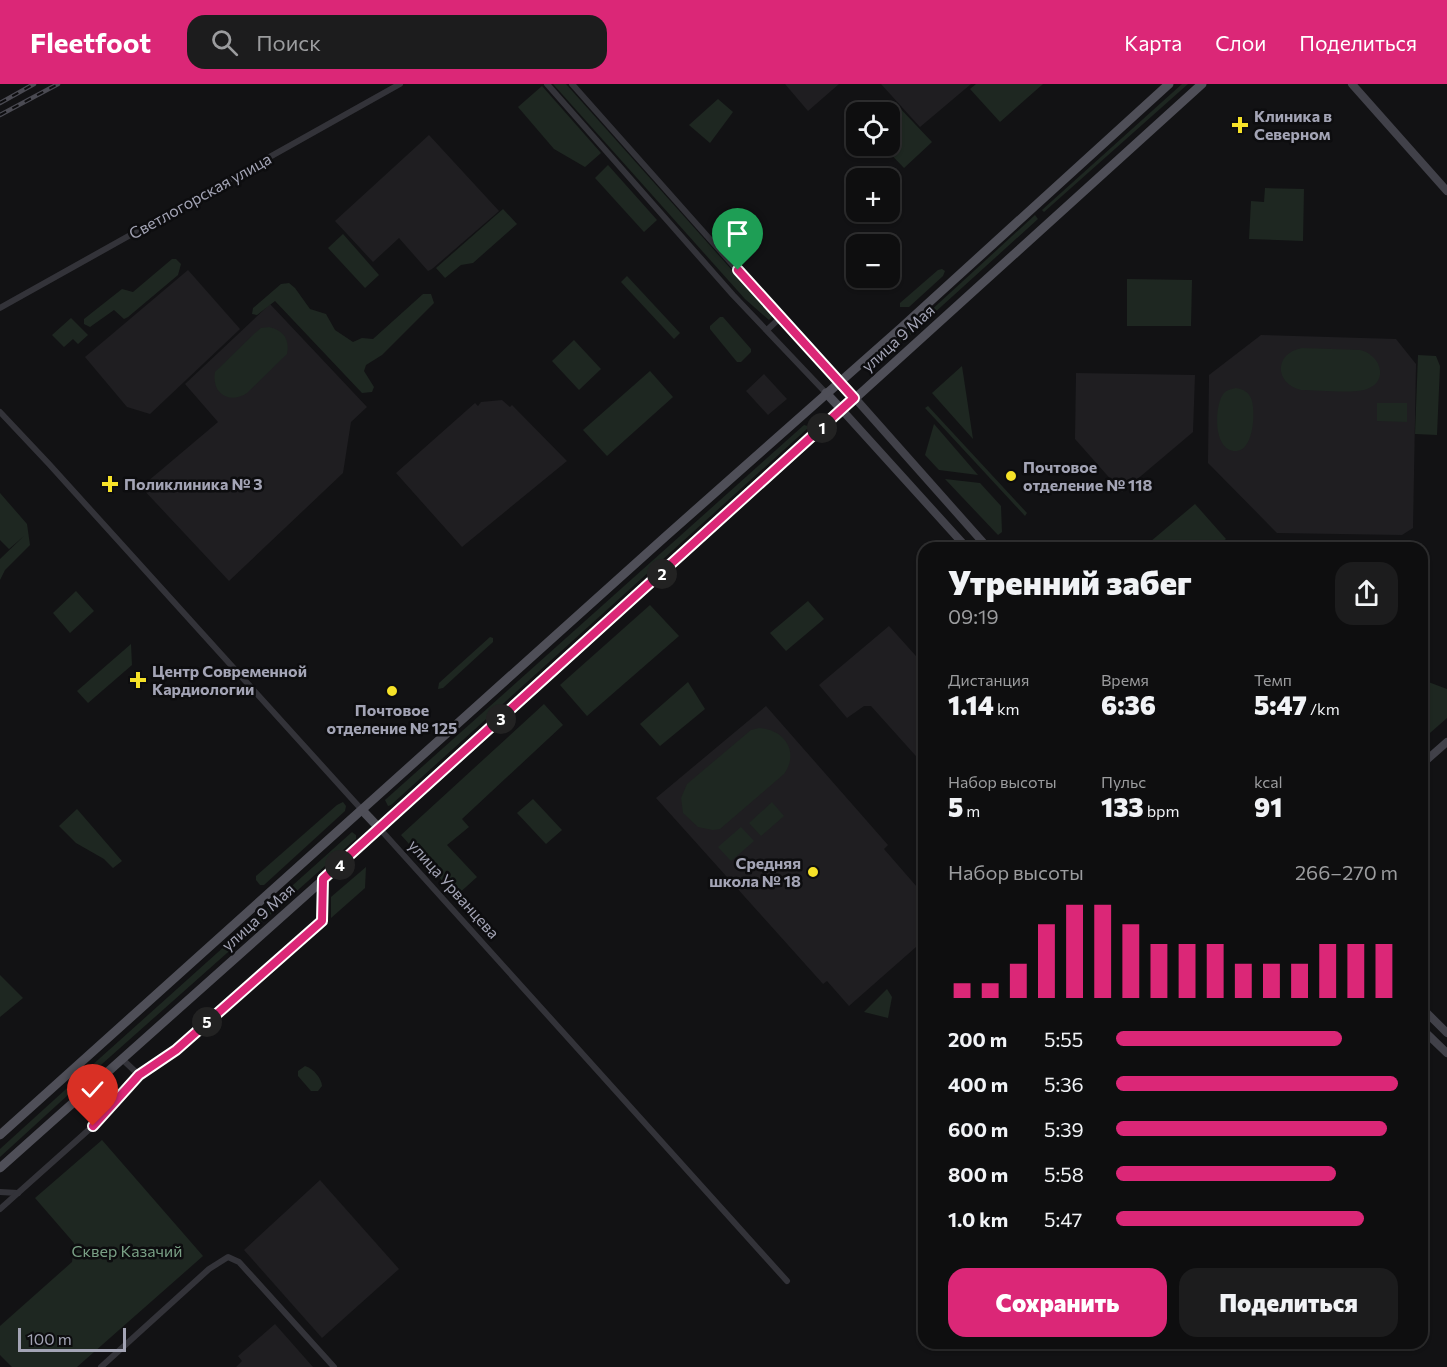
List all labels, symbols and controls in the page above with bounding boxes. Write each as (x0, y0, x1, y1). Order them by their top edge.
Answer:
search box (187, 15, 607, 69)
text: Fleetfoot (30, 25, 151, 59)
icon: search (208, 26, 241, 59)
text: Поиск (256, 29, 321, 56)
text: Карта (1124, 30, 1182, 55)
text: Слои (1215, 30, 1266, 55)
text: Поделиться (1299, 30, 1417, 55)
map controls (846, 102, 900, 288)
button: locate (846, 102, 900, 156)
place label: Клиника в Северном (1254, 106, 1332, 143)
marker: Клиника в Северном (1231, 116, 1249, 134)
street label: Светлогорская улица (125, 149, 274, 243)
button: + (846, 168, 900, 222)
pin (712, 208, 763, 270)
icon: arrive (721, 217, 754, 250)
button: − (846, 234, 900, 288)
street label: улица 9 Мая (857, 300, 938, 375)
pin: 1 (807, 413, 837, 443)
text: 1 (818, 418, 826, 437)
place label: Почтовое отделение № 118 (1023, 457, 1153, 494)
marker: Почтовое отделение № 118 (1004, 469, 1018, 483)
place label: Поликлиника № 3 (124, 474, 263, 493)
marker: Поликлиника № 3 (101, 475, 119, 493)
pin: 2 (647, 559, 677, 589)
text: Утренний забег (948, 561, 1192, 602)
button: share (1335, 562, 1398, 625)
text: 2 (657, 564, 667, 583)
text: 09:19 (948, 604, 999, 628)
place label: Центр Современной Кардиологии (152, 661, 307, 698)
text: Дистанция (948, 670, 1029, 689)
text: Время (1101, 670, 1149, 689)
text: Темп (1254, 670, 1292, 689)
marker: Центр Современной Кардиологии (129, 671, 147, 689)
marker: Почтовое отделение № 125 (385, 684, 399, 698)
text: 1.14 (948, 689, 994, 720)
text: 6:36 (1101, 689, 1156, 720)
text: 5:47 (1254, 689, 1307, 720)
text: km (994, 699, 1020, 718)
text: /km (1307, 699, 1340, 718)
place label: Почтовое отделение № 125 (327, 700, 457, 737)
pin: 3 (486, 704, 516, 734)
text: 3 (496, 709, 506, 728)
text: Набор высоты (948, 772, 1057, 791)
text: Пульс (1101, 772, 1146, 791)
text: kcal (1254, 772, 1283, 791)
text: 5 (948, 791, 963, 822)
text: 133 (1101, 791, 1144, 822)
text: 91 (1254, 791, 1282, 822)
text: m (963, 801, 980, 820)
text: bpm (1144, 801, 1180, 820)
street label: улица Урванцева (405, 835, 504, 942)
pin: 4 (325, 850, 355, 880)
place label: Средняя школа № 18 (709, 853, 801, 890)
text: 4 (335, 855, 345, 874)
text: Набор высоты (948, 860, 1084, 884)
text: 266–270 m (1295, 860, 1398, 884)
marker: Средняя школа № 18 (806, 865, 820, 879)
street label: улица 9 Мая (217, 879, 298, 954)
pin: 5 (192, 1007, 222, 1037)
text: 5 (202, 1012, 212, 1031)
text: 200 m (948, 1027, 1007, 1051)
text: 5:55 (1044, 1027, 1083, 1051)
pin (67, 1064, 118, 1126)
text: 400 m (948, 1072, 1008, 1096)
text: 5:36 (1044, 1072, 1084, 1096)
icon: check (76, 1073, 109, 1106)
text: 600 m (948, 1117, 1008, 1141)
text: 5:39 (1044, 1117, 1084, 1141)
text: 800 m (948, 1162, 1008, 1186)
text: 5:58 (1044, 1162, 1084, 1186)
text: 1.0 km (948, 1207, 1008, 1231)
text: 5:47 (1044, 1207, 1082, 1231)
park label: Сквер Казачий (72, 1241, 182, 1260)
button: Сохранить (948, 1268, 1167, 1337)
button: Поделиться (1179, 1268, 1398, 1337)
scale bar (18, 1325, 126, 1352)
text: 100 m (27, 1329, 72, 1348)

